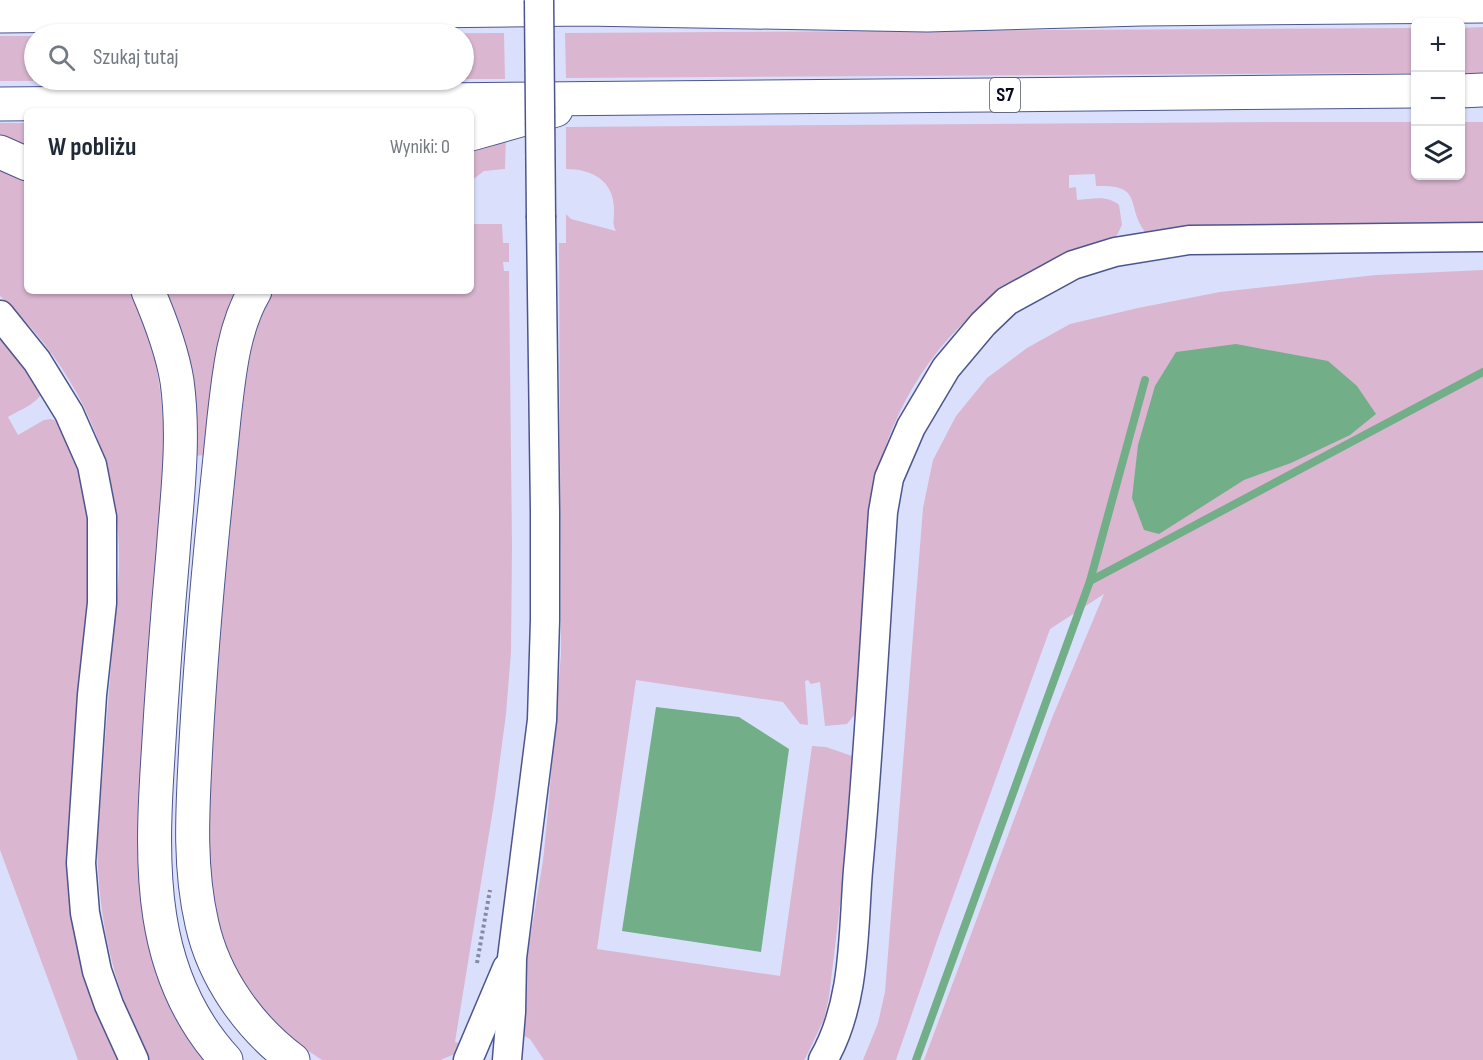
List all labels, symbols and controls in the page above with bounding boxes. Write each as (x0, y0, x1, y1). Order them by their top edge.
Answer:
map controls (1411, 18, 1465, 180)
button: + (1411, 18, 1465, 72)
search box (24, 24, 474, 90)
icon: search (45, 41, 78, 74)
text: Szukaj tutaj (93, 44, 179, 71)
button: − (1411, 72, 1465, 126)
road number: S7 (990, 78, 1020, 112)
button: layers (1411, 126, 1465, 180)
text: W pobliżu (48, 132, 136, 163)
text: Wyniki: 0 (390, 135, 450, 159)

